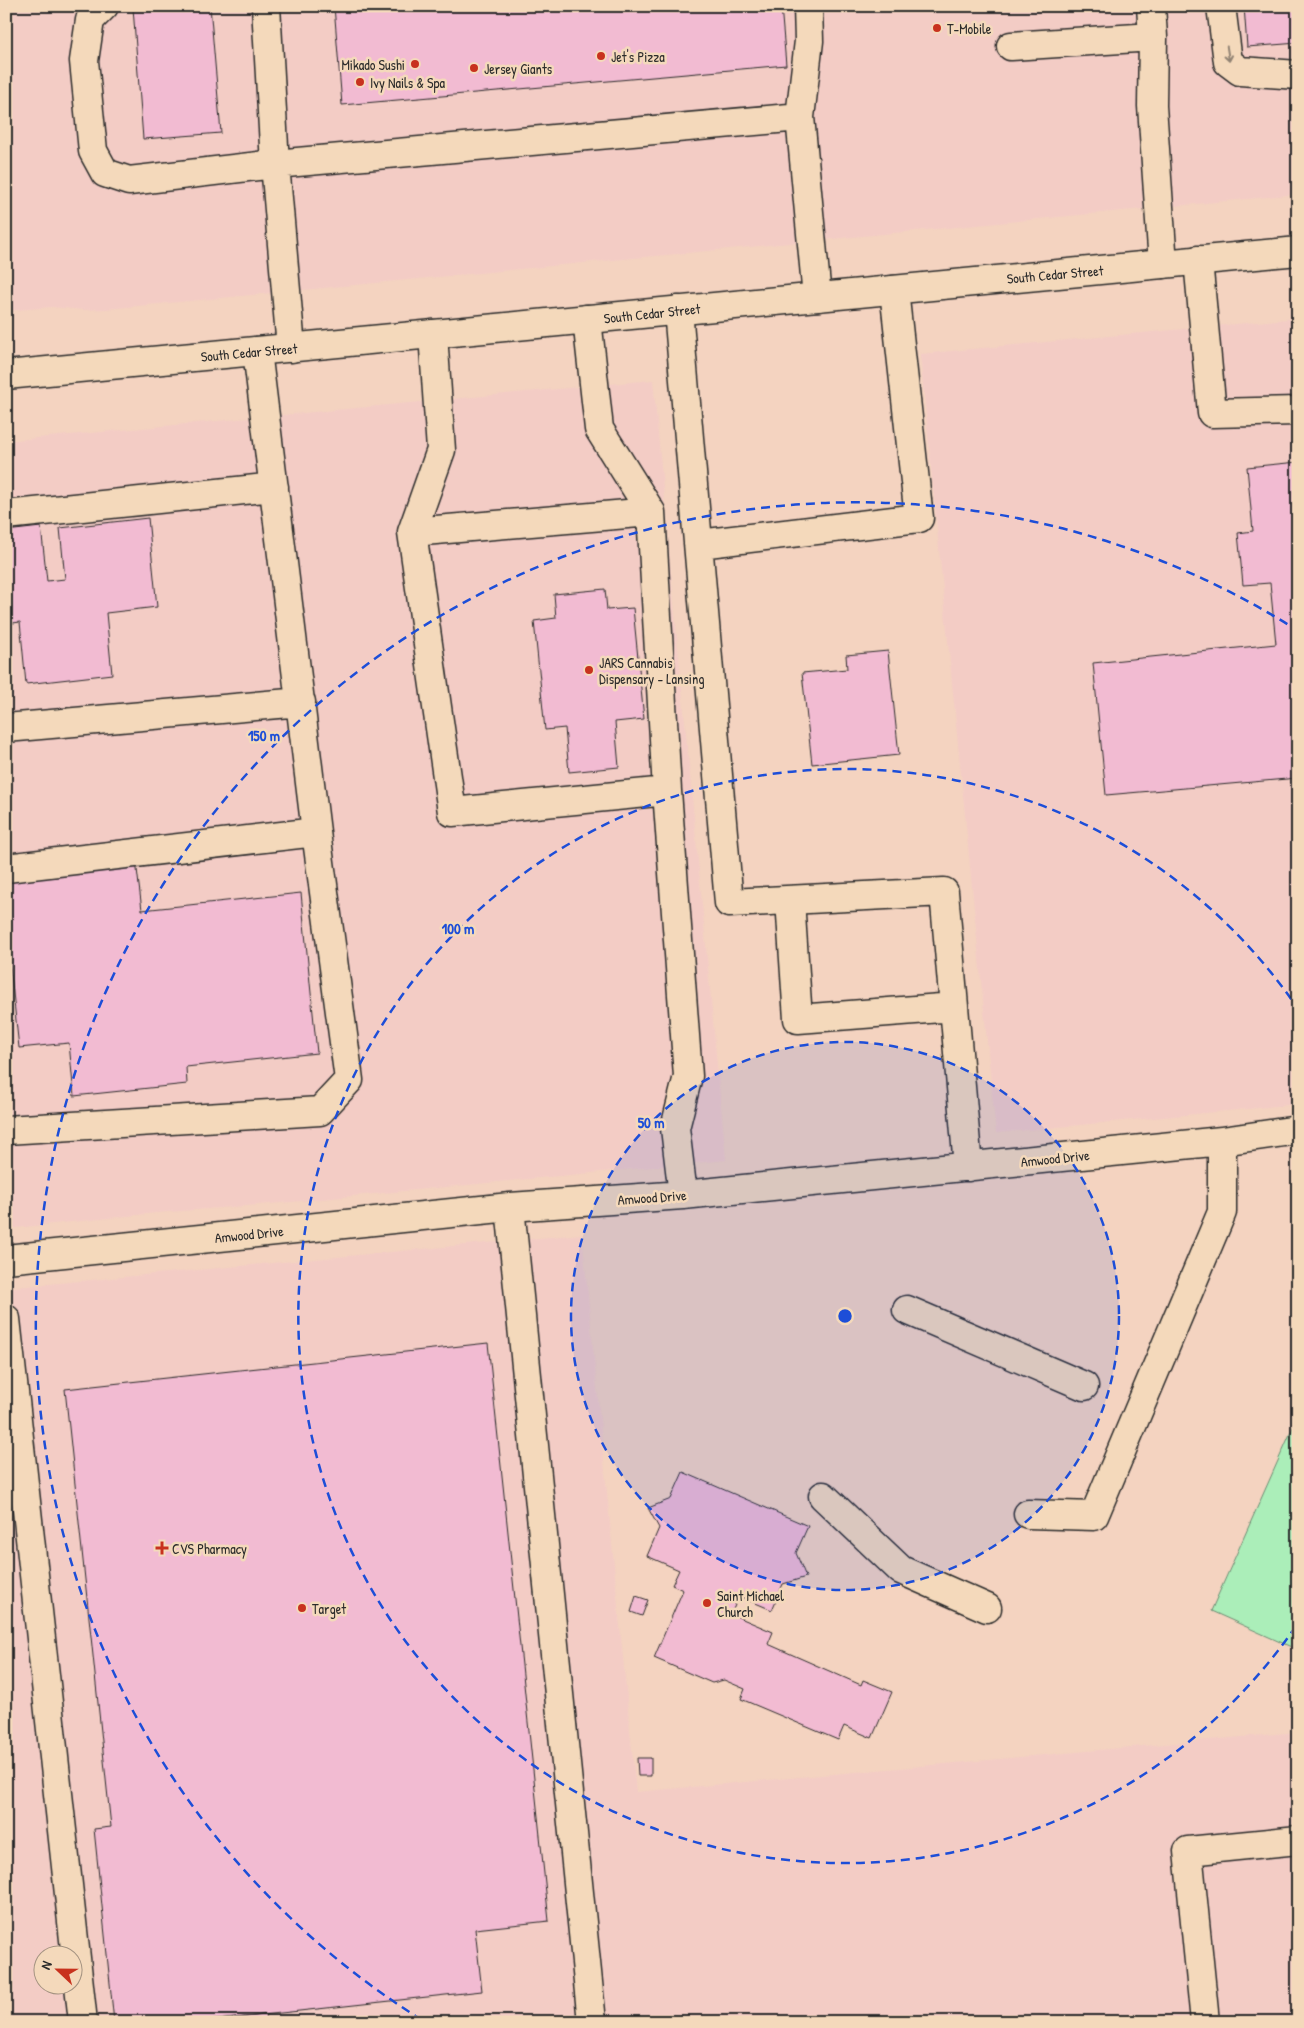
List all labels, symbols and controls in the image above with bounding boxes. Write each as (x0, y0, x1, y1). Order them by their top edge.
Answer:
place label: T-Mobile (947, 19, 992, 38)
marker: T-Mobile (931, 22, 943, 34)
one-way arrow (1223, 46, 1233, 62)
place label: Jet's Pizza (611, 47, 665, 66)
marker: Jet's Pizza (595, 50, 607, 62)
place label: Mikado Sushi (341, 55, 405, 74)
marker: Mikado Sushi (409, 58, 421, 70)
place label: Jersey Giants (484, 59, 552, 79)
marker: Jersey Giants (468, 62, 480, 74)
place label: Ivy Nails & Spa (370, 73, 445, 93)
marker: Ivy Nails & Spa (354, 76, 366, 88)
street label: South Cedar Street (1006, 260, 1104, 288)
street label: South Cedar Street (603, 298, 701, 328)
street label: South Cedar Street (200, 338, 298, 366)
place label: JARS Cannabis Dispensary - Lansing (599, 653, 704, 689)
marker: JARS Cannabis Dispensary - Lansing (583, 664, 595, 676)
text: 150 m (248, 725, 280, 746)
text: 100 m (442, 918, 474, 939)
text: 50 m (638, 1112, 664, 1133)
street label: Amwood Drive (1020, 1145, 1091, 1171)
street label: Amwood Drive (617, 1185, 688, 1209)
street label: Amwood Drive (214, 1221, 285, 1247)
centre of rings (836, 1307, 854, 1325)
place label: CVS Pharmacy (172, 1539, 247, 1559)
marker: CVS Pharmacy (156, 1542, 168, 1554)
place label: Saint Michael Church (717, 1586, 784, 1621)
marker: Saint Michael Church (701, 1597, 713, 1609)
place label: Target (312, 1599, 346, 1619)
marker: Target (296, 1602, 308, 1614)
north arrow (32, 1946, 82, 1996)
text: N (35, 1957, 56, 1972)

